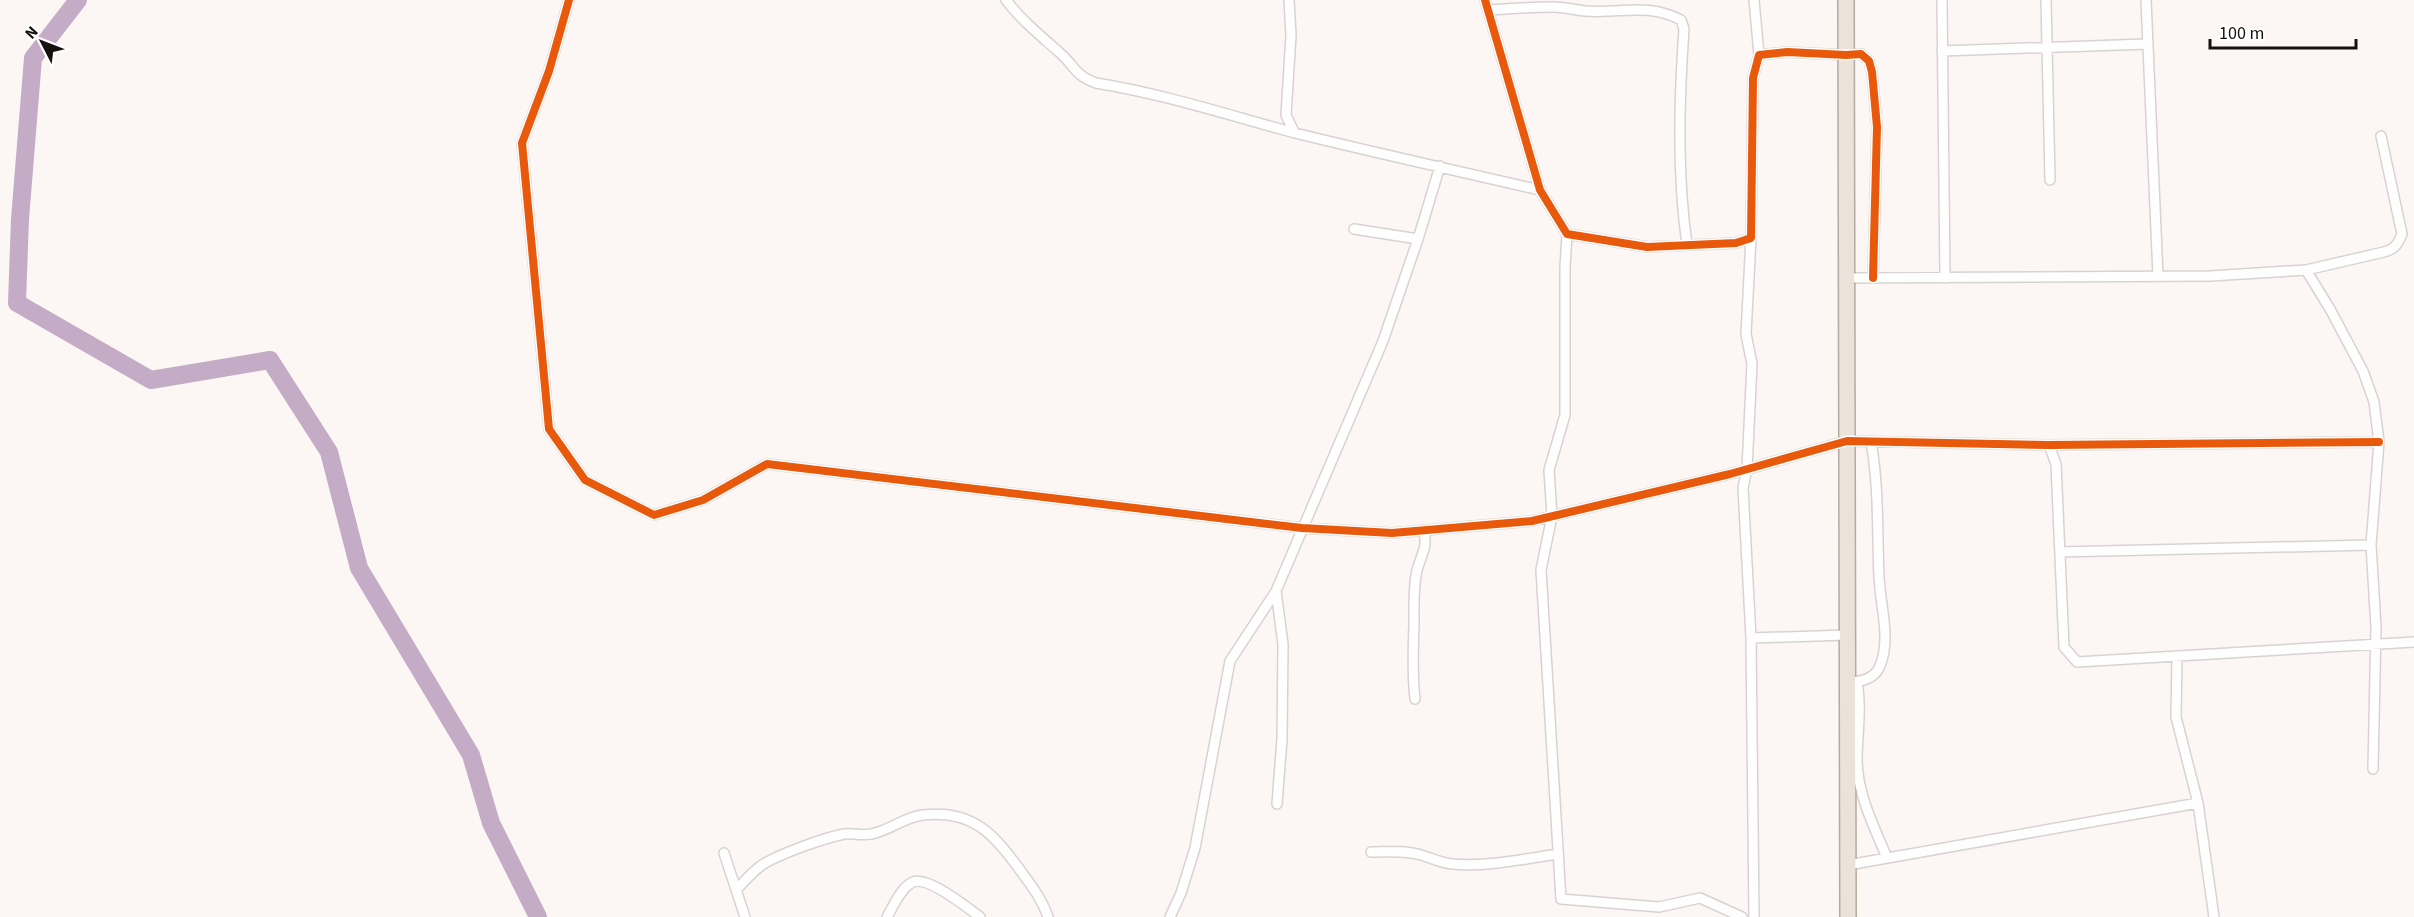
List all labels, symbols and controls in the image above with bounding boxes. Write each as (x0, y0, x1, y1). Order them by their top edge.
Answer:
north arrow (12, 12, 72, 72)
scale bar (2210, 12, 2356, 50)
text: N (20, 21, 43, 44)
text: 100 m (2219, 21, 2264, 46)

